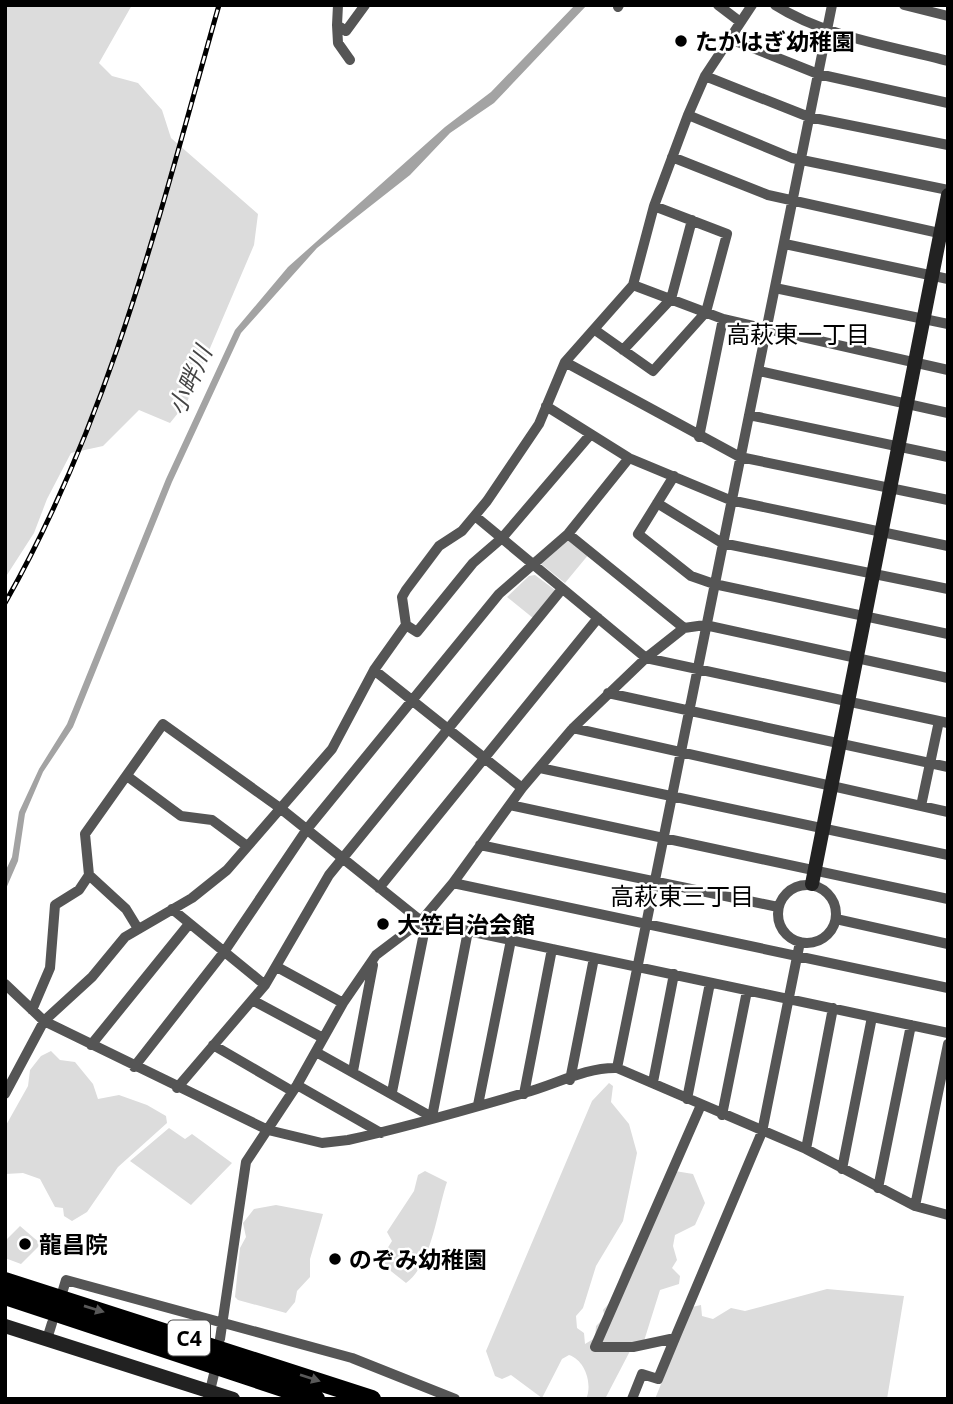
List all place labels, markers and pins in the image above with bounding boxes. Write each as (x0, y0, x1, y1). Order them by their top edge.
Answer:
place label: たかはぎ幼稚園 (695, 25, 855, 57)
marker: たかはぎ幼稚園 (673, 33, 689, 49)
place label: 大笠自治会館 (397, 908, 535, 940)
marker: 大笠自治会館 (375, 916, 391, 932)
place label: 龍昌院 (39, 1228, 108, 1260)
marker: 龍昌院 (17, 1236, 33, 1252)
place label: のぞみ幼稚園 (349, 1243, 487, 1275)
marker: のぞみ幼稚園 (327, 1251, 343, 1267)

